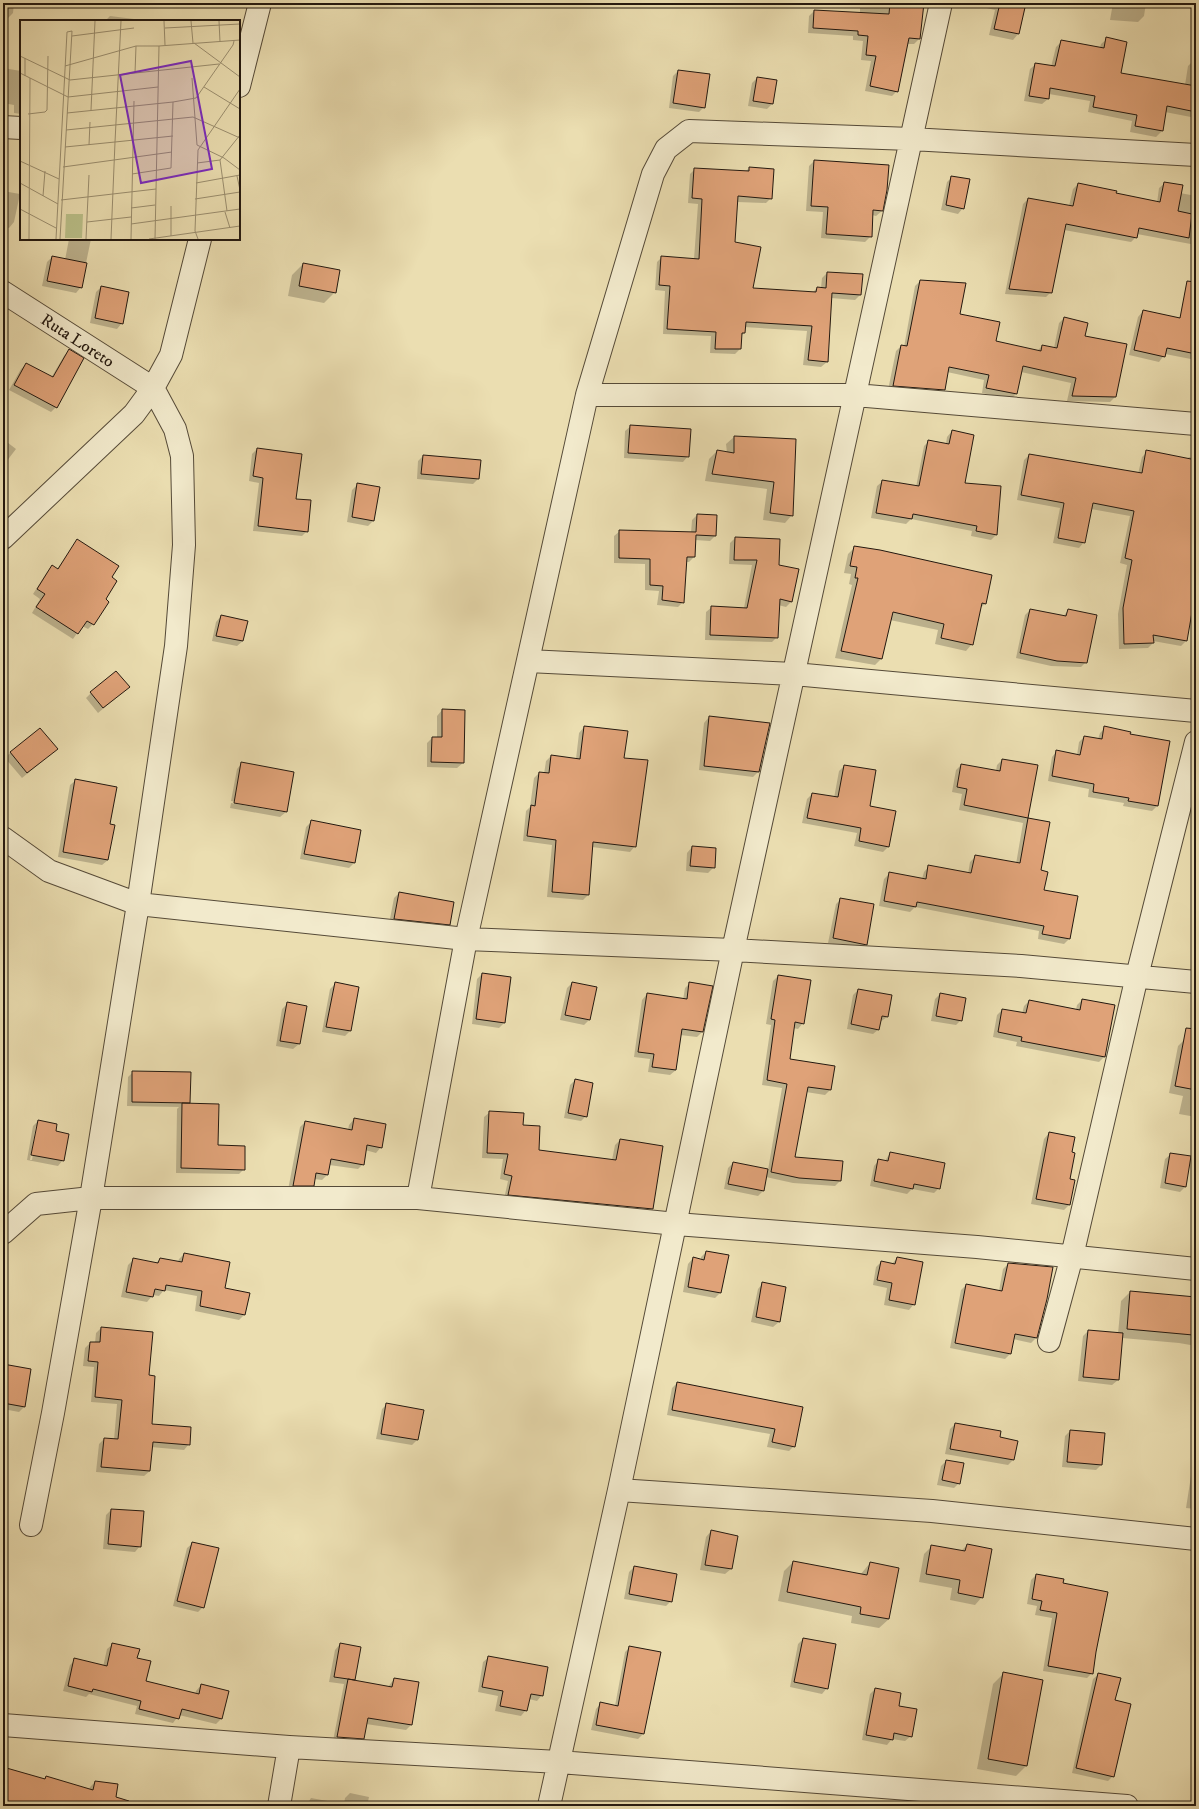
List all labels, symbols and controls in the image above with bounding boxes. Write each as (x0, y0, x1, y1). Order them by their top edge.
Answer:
inset map (20, 20, 240, 240)
street label: Ruta Loreto (37, 309, 118, 373)

